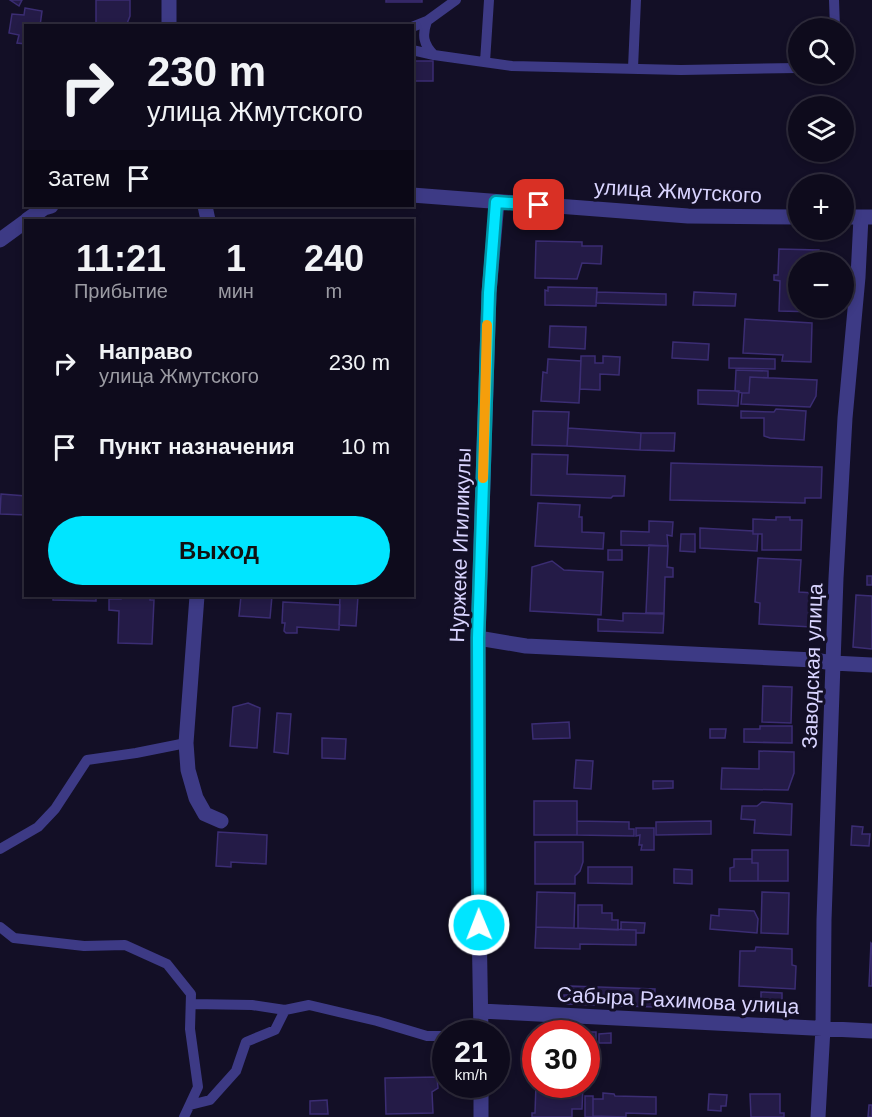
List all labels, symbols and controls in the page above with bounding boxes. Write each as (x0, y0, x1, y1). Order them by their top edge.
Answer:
map controls (788, 18, 854, 318)
button: search (788, 18, 854, 84)
icon: right (48, 48, 126, 126)
text: 230 m (147, 48, 266, 95)
button: layers (788, 96, 854, 162)
text: улица Жмутского (147, 97, 363, 127)
icon: arrive (122, 162, 155, 195)
text: Затем (48, 166, 110, 191)
button: + (788, 174, 854, 240)
street label: улица Жмутского (594, 175, 762, 207)
pin (513, 179, 564, 230)
icon: arrive (522, 188, 555, 221)
text: 11:21 (76, 238, 166, 279)
text: 1 (226, 238, 246, 279)
text: 240 (304, 238, 364, 279)
button: − (788, 252, 854, 318)
text: Прибытие (74, 280, 168, 302)
text: мин (218, 280, 254, 302)
text: m (326, 280, 342, 302)
text: Направо (99, 339, 193, 364)
icon: right (48, 347, 81, 380)
text: 230 m (329, 350, 390, 375)
text: улица Жмутского (99, 365, 259, 387)
icon: arrive (48, 431, 81, 464)
text: Пункт назначения (99, 434, 295, 459)
text: 10 m (341, 434, 390, 459)
street label: Нуржеке Игиликулы (445, 447, 475, 643)
button: Выход (48, 516, 390, 585)
street label: Заводская улица (798, 583, 826, 749)
position arrow (447, 893, 511, 957)
street label: Сабыра Рахимова улица (556, 982, 800, 1018)
speed limit sign: 30 (522, 1020, 600, 1098)
text: 21 (454, 1035, 488, 1068)
text: km/h (455, 1066, 487, 1083)

